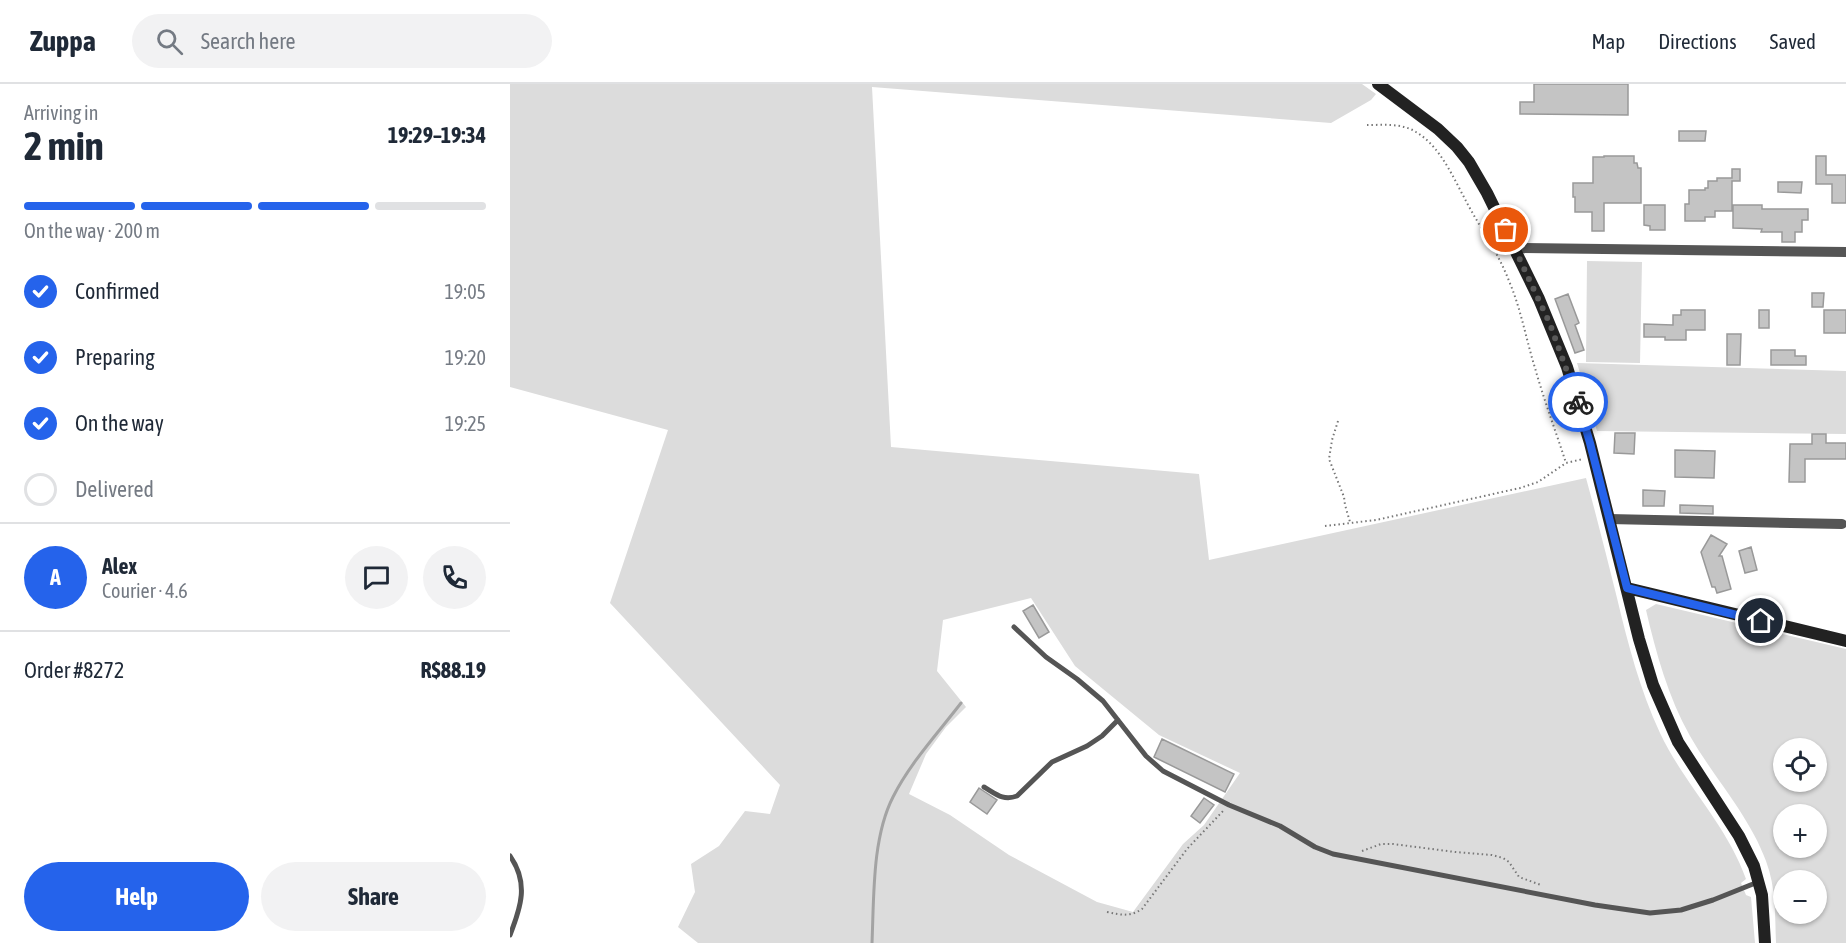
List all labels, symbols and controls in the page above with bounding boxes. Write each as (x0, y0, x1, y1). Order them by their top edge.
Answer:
search box (132, 14, 552, 68)
text: Zuppa (30, 25, 96, 57)
icon: search (153, 25, 186, 58)
text: Search here (201, 28, 296, 54)
text: Map (1591, 29, 1625, 53)
text: Directions (1658, 29, 1737, 53)
text: Saved (1770, 29, 1816, 53)
text: Arriving in (24, 101, 98, 124)
text: 19:29–19:34 (388, 122, 486, 148)
text: 2 min (24, 124, 104, 168)
pin (1480, 204, 1531, 255)
icon: bag (1489, 213, 1522, 246)
text: On the way · 200 m (24, 219, 160, 242)
icon: check (24, 275, 57, 308)
text: Confirmed (75, 278, 160, 304)
text: 19:05 (444, 280, 486, 303)
icon: check (24, 341, 57, 374)
text: Preparing (75, 344, 155, 370)
text: 19:20 (445, 346, 486, 369)
courier (1548, 372, 1608, 432)
icon: bike (1562, 386, 1595, 419)
icon: check (24, 407, 57, 440)
text: On the way (75, 410, 164, 436)
text: 19:25 (445, 412, 486, 435)
text: Delivered (75, 476, 154, 502)
button: chat (345, 546, 408, 609)
button: phone (423, 546, 486, 609)
text: Alex (102, 553, 137, 579)
text: A (50, 564, 61, 590)
text: Courier · 4.6 (102, 579, 188, 602)
pin (1735, 595, 1786, 646)
icon: home (1744, 604, 1777, 637)
text: Order #8272 (24, 657, 124, 683)
text: R$88.19 (420, 657, 486, 683)
map controls (1773, 738, 1827, 924)
button: locate (1773, 738, 1827, 792)
button: + (1773, 804, 1827, 858)
button: Help (24, 862, 249, 931)
button: Share (261, 862, 486, 931)
button: − (1773, 870, 1827, 924)

